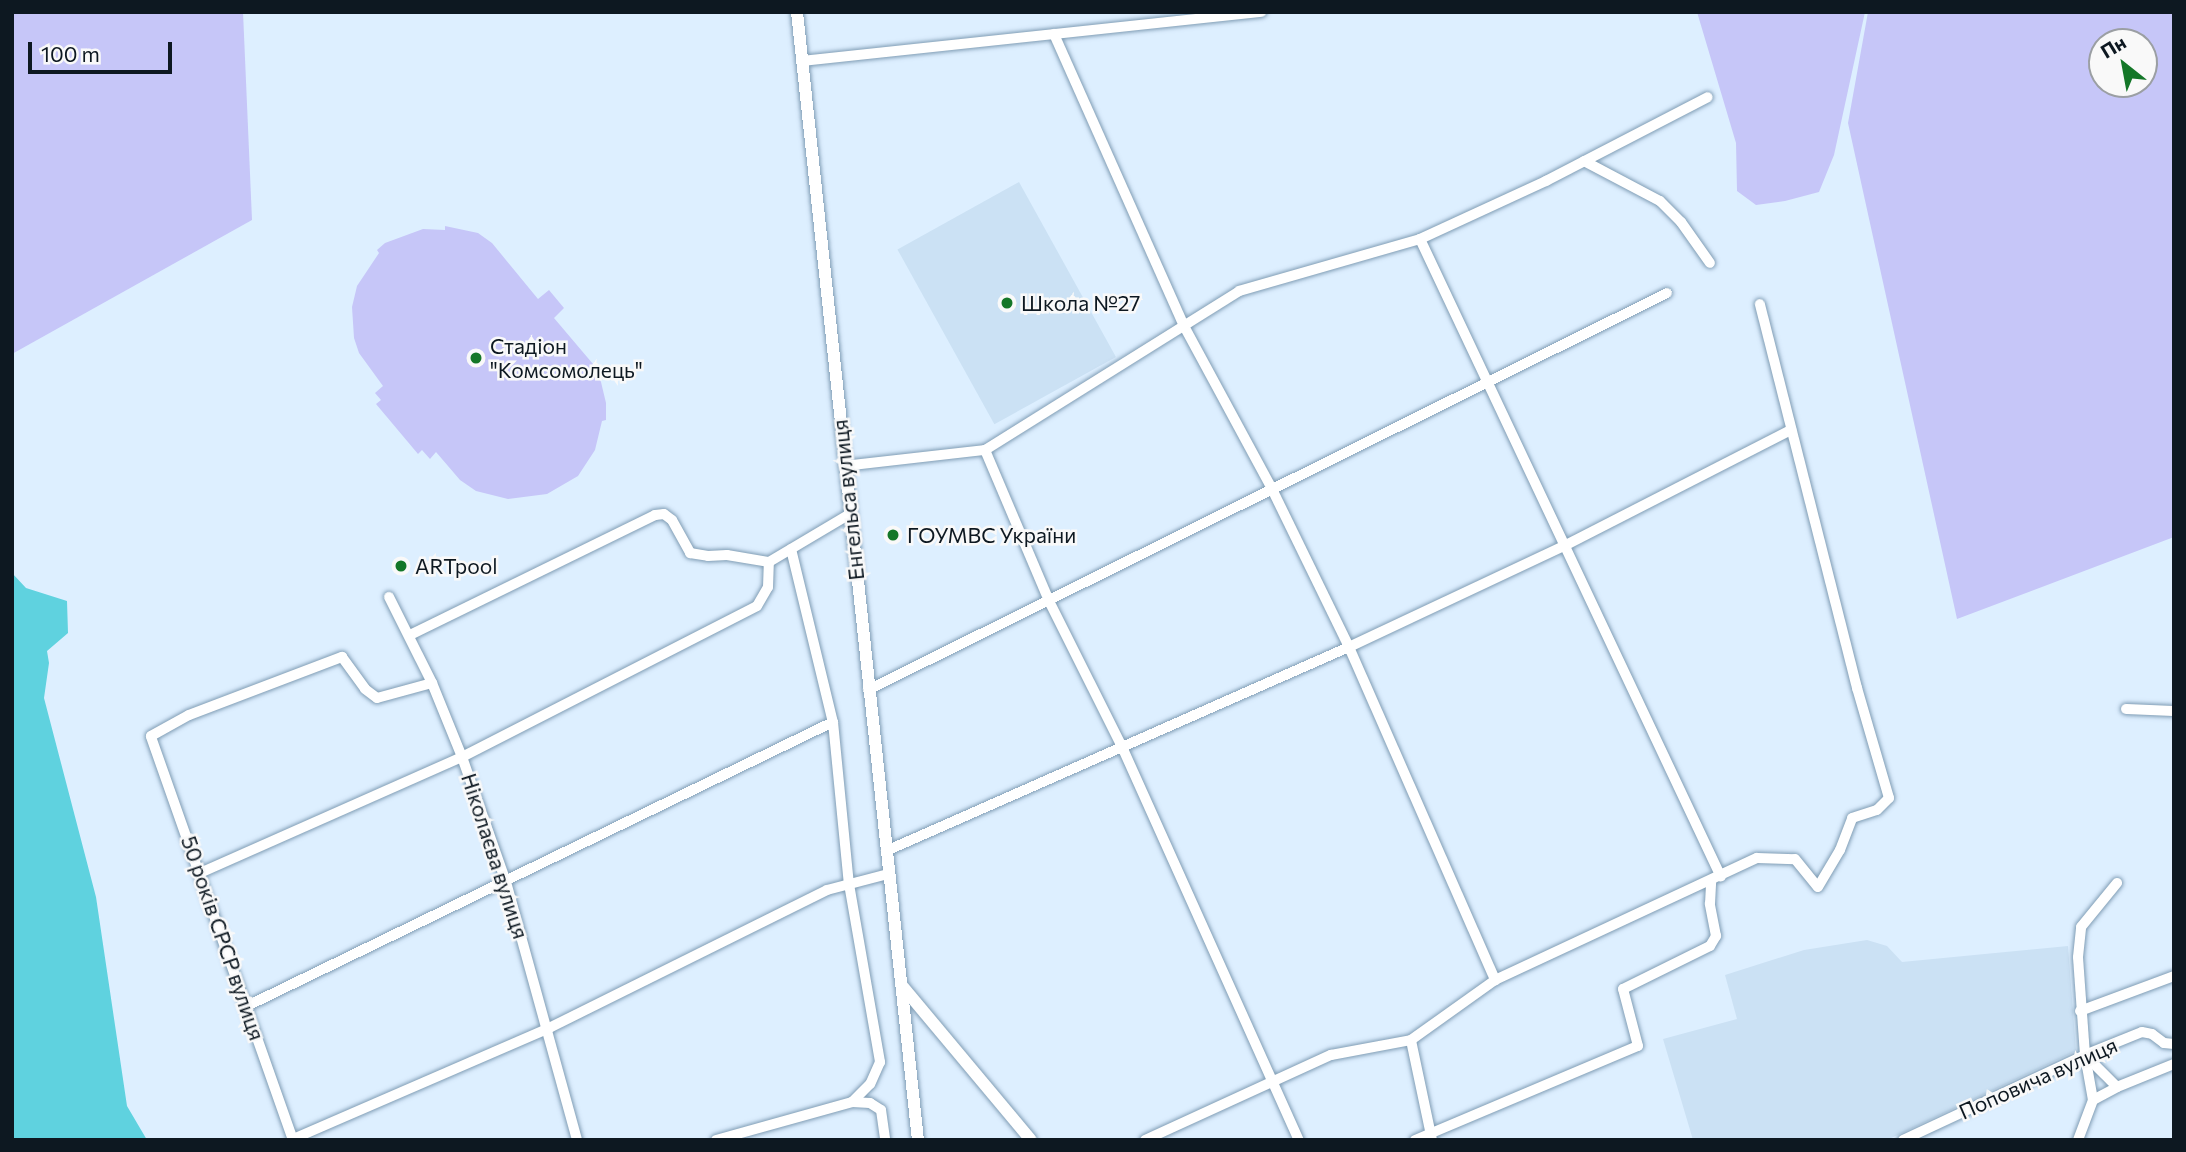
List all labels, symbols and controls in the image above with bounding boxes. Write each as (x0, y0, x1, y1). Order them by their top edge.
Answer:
scale bar (32, 28, 175, 72)
north arrow (2088, 28, 2158, 98)
text: Пн (2096, 30, 2130, 63)
text: 100 m (41, 41, 100, 66)
place label: Школа №27 (1021, 290, 1140, 316)
marker: Школа №27 (999, 295, 1015, 311)
place label: Стадіон "Комсомолець" (490, 333, 643, 383)
marker: Стадіон "Комсомолець" (468, 350, 484, 366)
street label: Енгельса вулиця (827, 418, 869, 582)
place label: ГОУМВС України (907, 522, 1076, 548)
marker: ГОУМВС України (885, 527, 901, 543)
place label: ARTpool (415, 553, 498, 579)
marker: ARTpool (393, 558, 409, 574)
street label: Ніколаєва вулиця (456, 770, 534, 942)
street label: 50 років СРСР вулиця (176, 833, 270, 1043)
street label: Поповича вулиця (1955, 1032, 2121, 1124)

